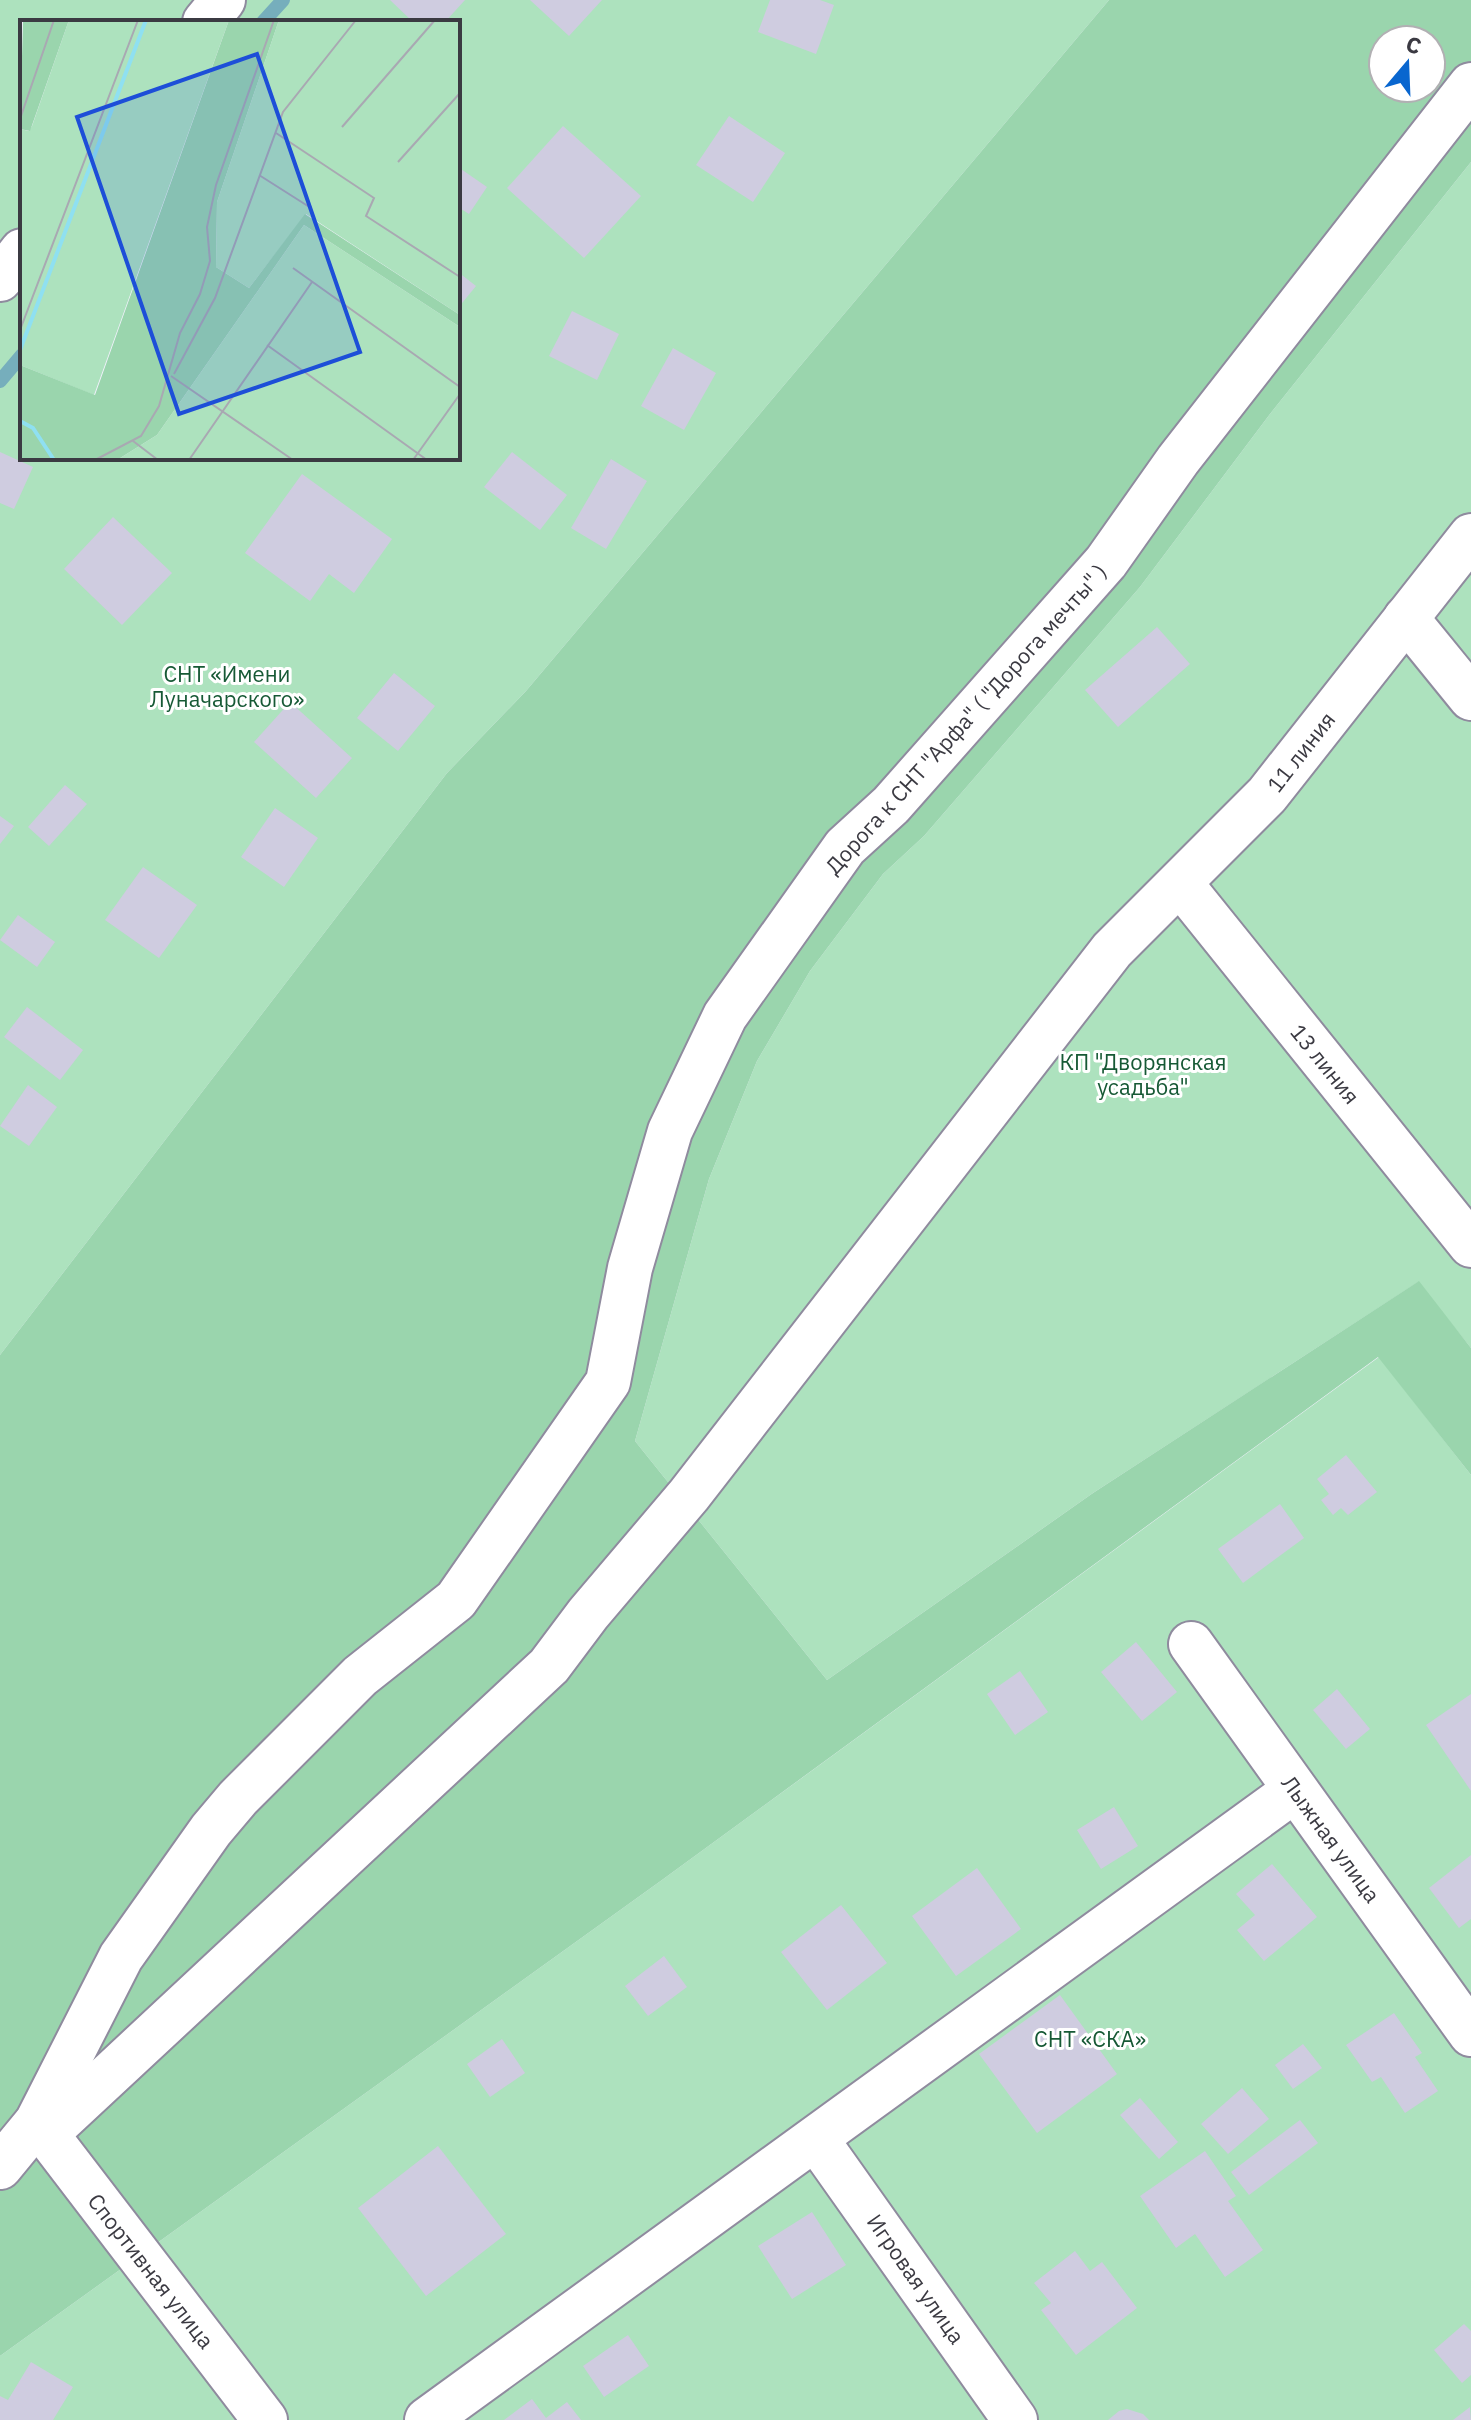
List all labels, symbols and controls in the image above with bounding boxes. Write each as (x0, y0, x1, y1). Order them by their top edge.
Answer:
inset map (20, 20, 460, 460)
north arrow (1367, 24, 1447, 104)
text: С (1402, 29, 1425, 61)
street label: Дорога к СНТ "Арфа" ( "Дорога мечты" ) (818, 557, 1113, 880)
park label: СНТ «Имени Луначарского» (150, 659, 304, 713)
street label: 11 линия (1260, 705, 1341, 798)
street label: 13 линия (1284, 1018, 1366, 1110)
park label: КП "Дворянская усадьба" (1059, 1047, 1227, 1101)
street label: Лыжная улица (1275, 1769, 1388, 1908)
park label: СНТ «СКА» (1034, 2024, 1146, 2053)
street label: Спортивная улица (82, 2187, 221, 2354)
street label: Игровая улица (861, 2208, 972, 2349)

